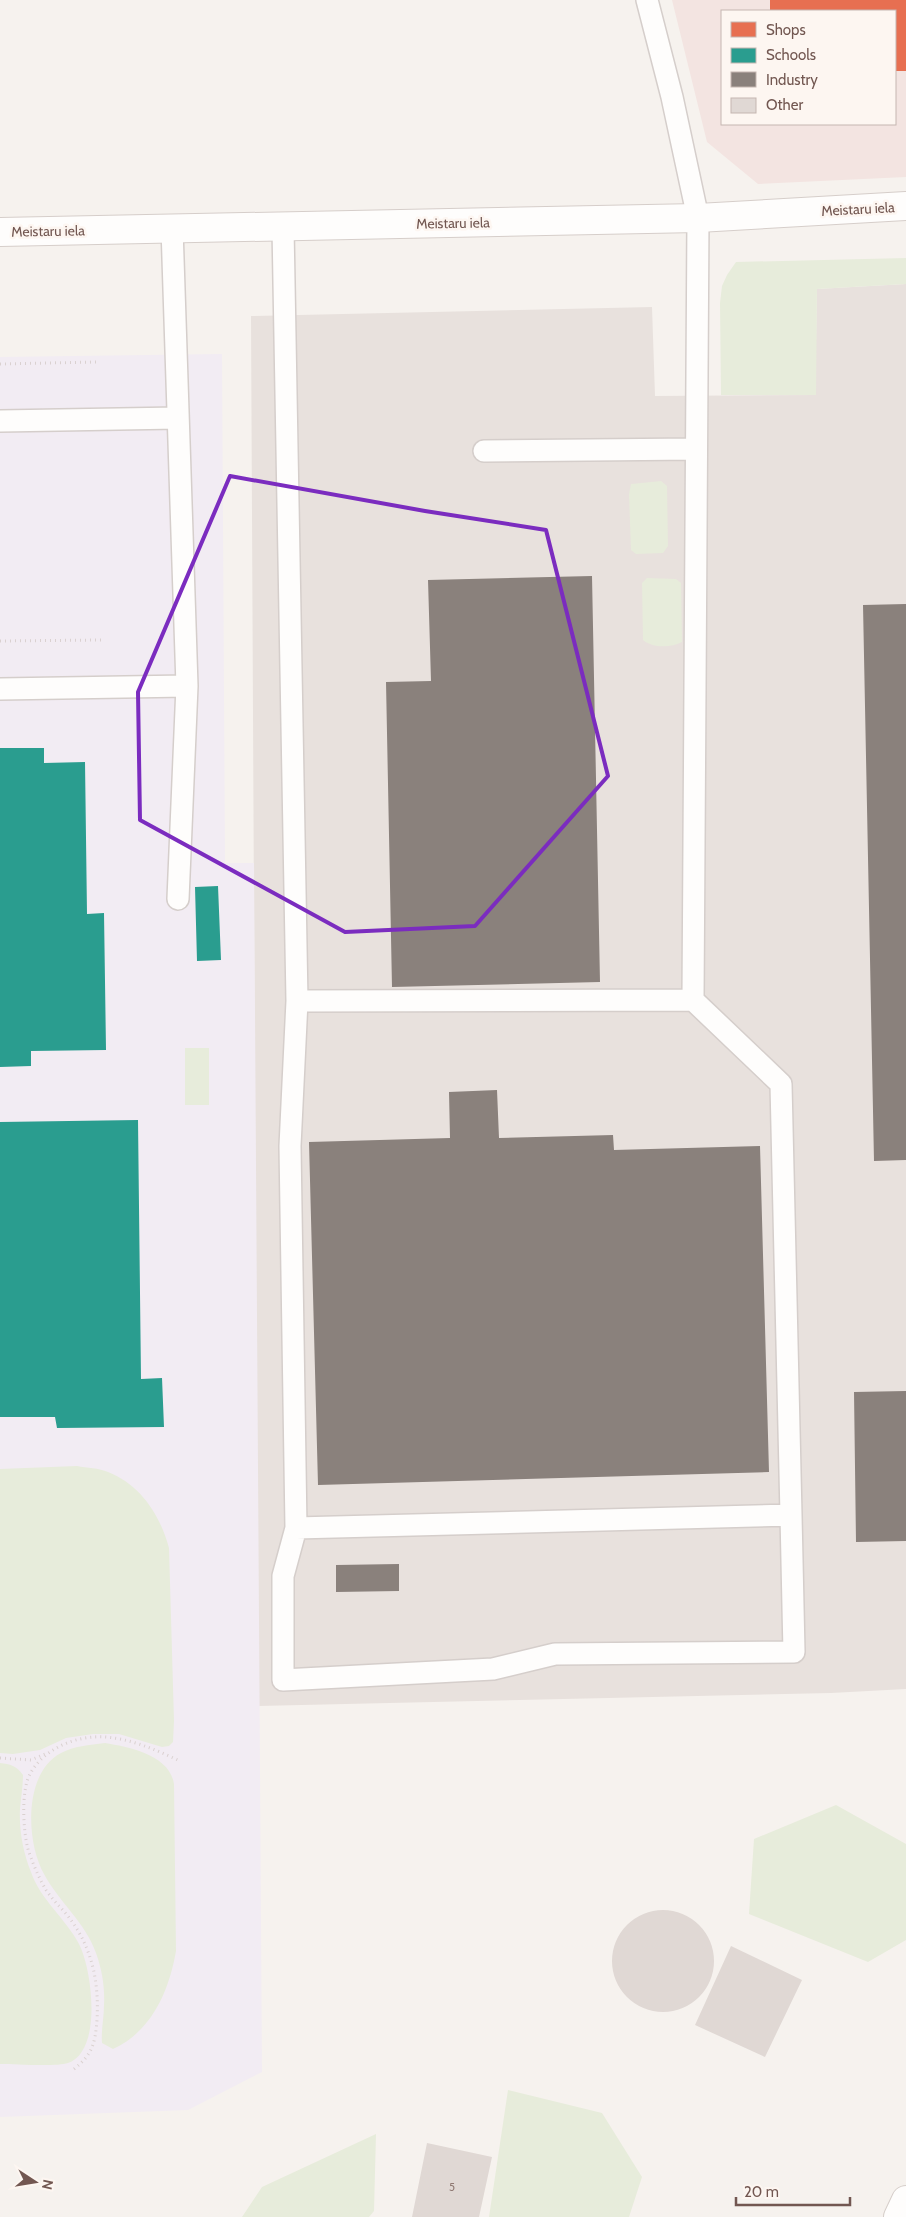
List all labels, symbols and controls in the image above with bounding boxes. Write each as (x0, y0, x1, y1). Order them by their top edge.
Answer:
legend (721, 10, 896, 125)
text: Shops (766, 21, 806, 39)
text: Schools (766, 46, 816, 64)
text: Industry (766, 71, 818, 89)
text: Other (766, 96, 803, 114)
street label: Meistaru iela (821, 198, 896, 220)
street label: Meistaru iela (416, 213, 490, 233)
street label: Meistaru iela (11, 221, 85, 241)
north arrow (10, 2157, 60, 2207)
scale bar (736, 2174, 850, 2206)
text: N (38, 2178, 58, 2191)
house number: 5 (449, 2180, 455, 2194)
text: 20 m (744, 2183, 779, 2201)

